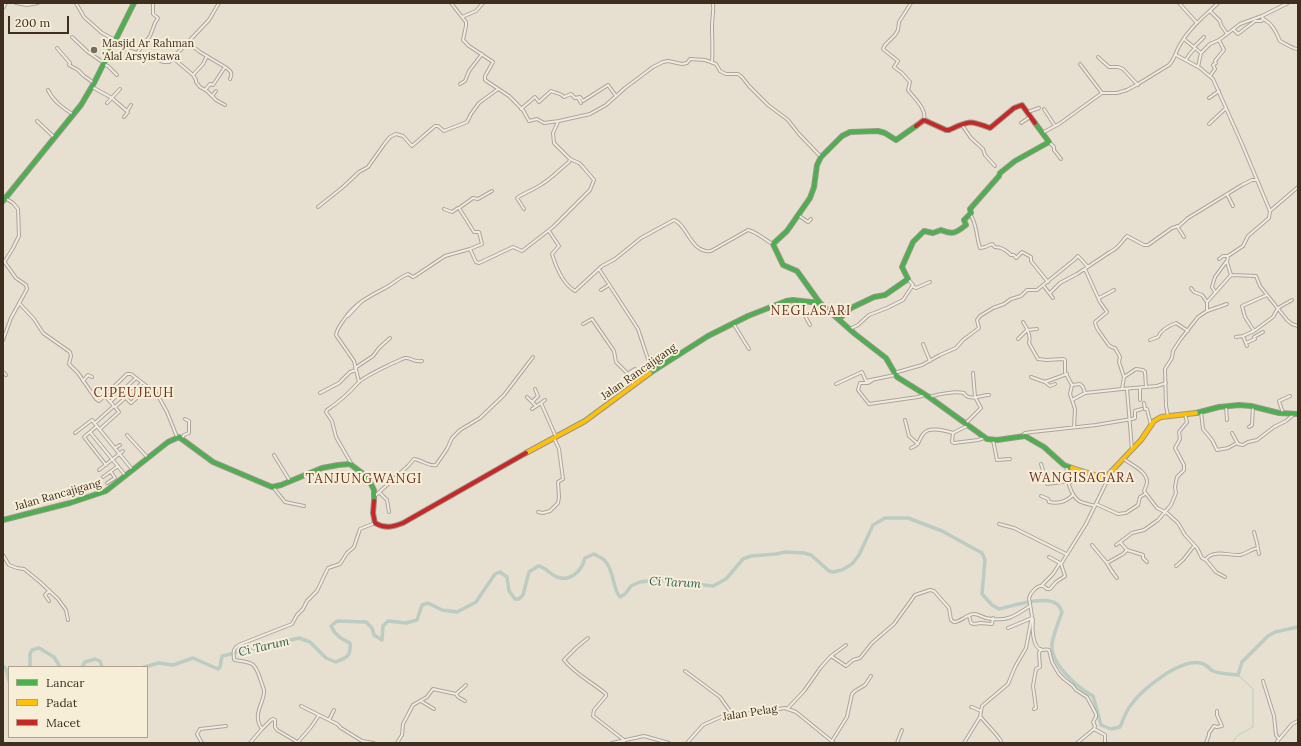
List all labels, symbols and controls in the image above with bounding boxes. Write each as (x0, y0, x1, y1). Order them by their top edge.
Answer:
scale bar (10, 8, 71, 34)
text: 200 m (15, 15, 50, 30)
place label: Masjid Ar Rahman 'Alal Arsyistawa (102, 37, 194, 63)
marker: Masjid Ar Rahman 'Alal Arsyistawa (89, 45, 99, 55)
district label: NEGLASARI (771, 303, 851, 319)
street label: Jalan Rancajigang (599, 341, 679, 403)
district label: CIPEUJEUH (94, 385, 174, 401)
district label: WANGISAGARA (1029, 470, 1135, 486)
district label: TANJUNGWANGI (306, 471, 422, 487)
street label: Jalan Rancajigang (13, 476, 103, 514)
water label: Ci Tarum (649, 574, 701, 592)
water label: Ci Tarum (237, 634, 291, 660)
legend (8, 666, 148, 738)
text: Lancar (46, 675, 84, 690)
text: Padat (46, 695, 77, 710)
street label: Jalan Pelag (722, 702, 778, 724)
text: Macet (46, 715, 81, 730)

